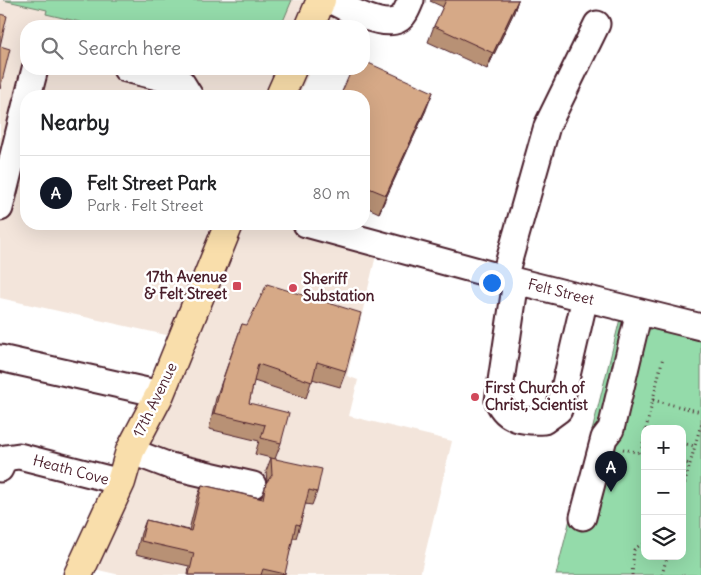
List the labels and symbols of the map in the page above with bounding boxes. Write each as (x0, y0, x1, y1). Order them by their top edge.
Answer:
place label: 17th Avenue & Felt Street (144, 267, 228, 303)
place label: Sheriff Substation (303, 269, 375, 305)
your location (479, 270, 505, 296)
street label: Felt Street (526, 274, 596, 309)
marker: 17th Avenue & Felt Street (231, 280, 243, 292)
marker: Sheriff Substation (287, 282, 299, 294)
street label: 17th Avenue (128, 359, 181, 440)
place label: First Church of Christ, Scientist (485, 378, 589, 414)
marker: First Church of Christ, Scientist (469, 391, 481, 403)
street label: Heath Cove (31, 450, 111, 489)
pin: A (595, 451, 627, 492)

